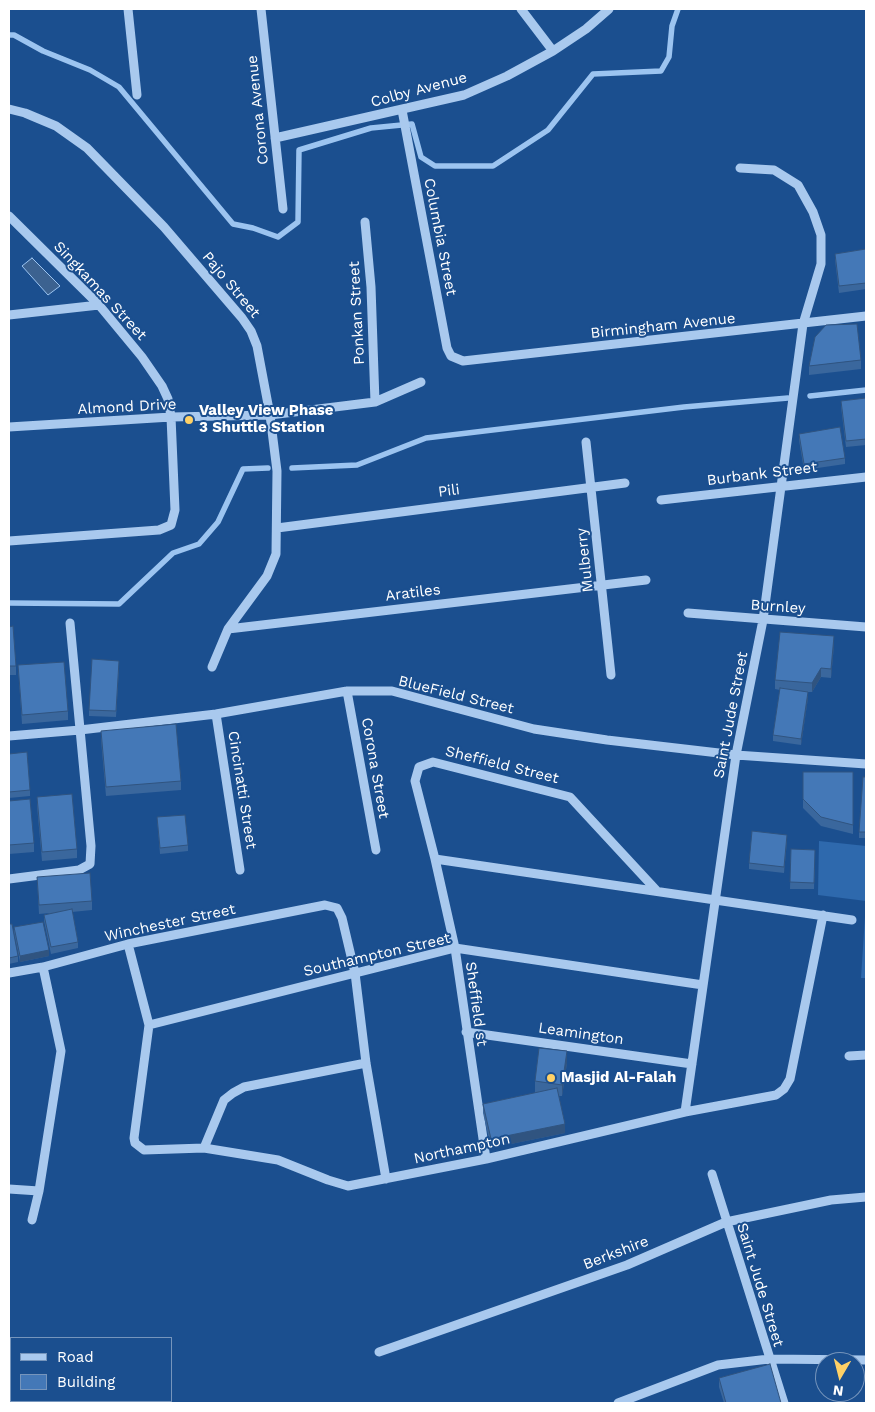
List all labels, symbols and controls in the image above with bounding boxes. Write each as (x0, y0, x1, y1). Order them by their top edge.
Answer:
street label: Corona Avenue (243, 54, 273, 166)
street label: Colby Avenue (369, 68, 469, 112)
street label: Columbia Street (420, 177, 460, 297)
street label: Singkamas Street (50, 238, 150, 344)
street label: Pajo Street (198, 248, 264, 322)
street label: Ponkan Street (345, 261, 369, 365)
street label: Birmingham Avenue (590, 309, 736, 343)
street label: Almond Drive (77, 395, 177, 419)
place label: Valley View Phase 3 Shuttle Station (199, 402, 334, 437)
marker: Valley View Phase 3 Shuttle Station (183, 414, 195, 426)
street label: Burbank Street (706, 458, 818, 490)
street label: Pili (437, 481, 461, 501)
street label: Mulberry (573, 527, 597, 593)
street label: Aratiles (384, 581, 442, 605)
street label: Burnley (750, 596, 806, 618)
street label: Saint Jude Street (710, 650, 752, 780)
street label: BlueField Street (396, 672, 516, 718)
street label: Corona Street (357, 716, 393, 820)
street label: Cincinatti Street (224, 730, 260, 850)
street label: Sheffield Street (443, 742, 561, 788)
street label: Winchester Street (103, 900, 237, 946)
street label: Southampton Street (302, 929, 452, 981)
street label: Sheffield st (461, 961, 491, 1047)
street label: Leamington (537, 1019, 625, 1049)
place label: Masjid Al-Falah (561, 1069, 676, 1087)
marker: Masjid Al-Falah (545, 1072, 557, 1084)
street label: Northampton (412, 1130, 512, 1168)
street label: Saint Jude Street (733, 1221, 787, 1349)
street label: Berkshire (581, 1232, 651, 1274)
legend (10, 1337, 172, 1402)
text: Road (57, 1348, 94, 1366)
north arrow (815, 1352, 865, 1402)
text: Building (57, 1373, 115, 1391)
text: N (832, 1382, 844, 1400)

